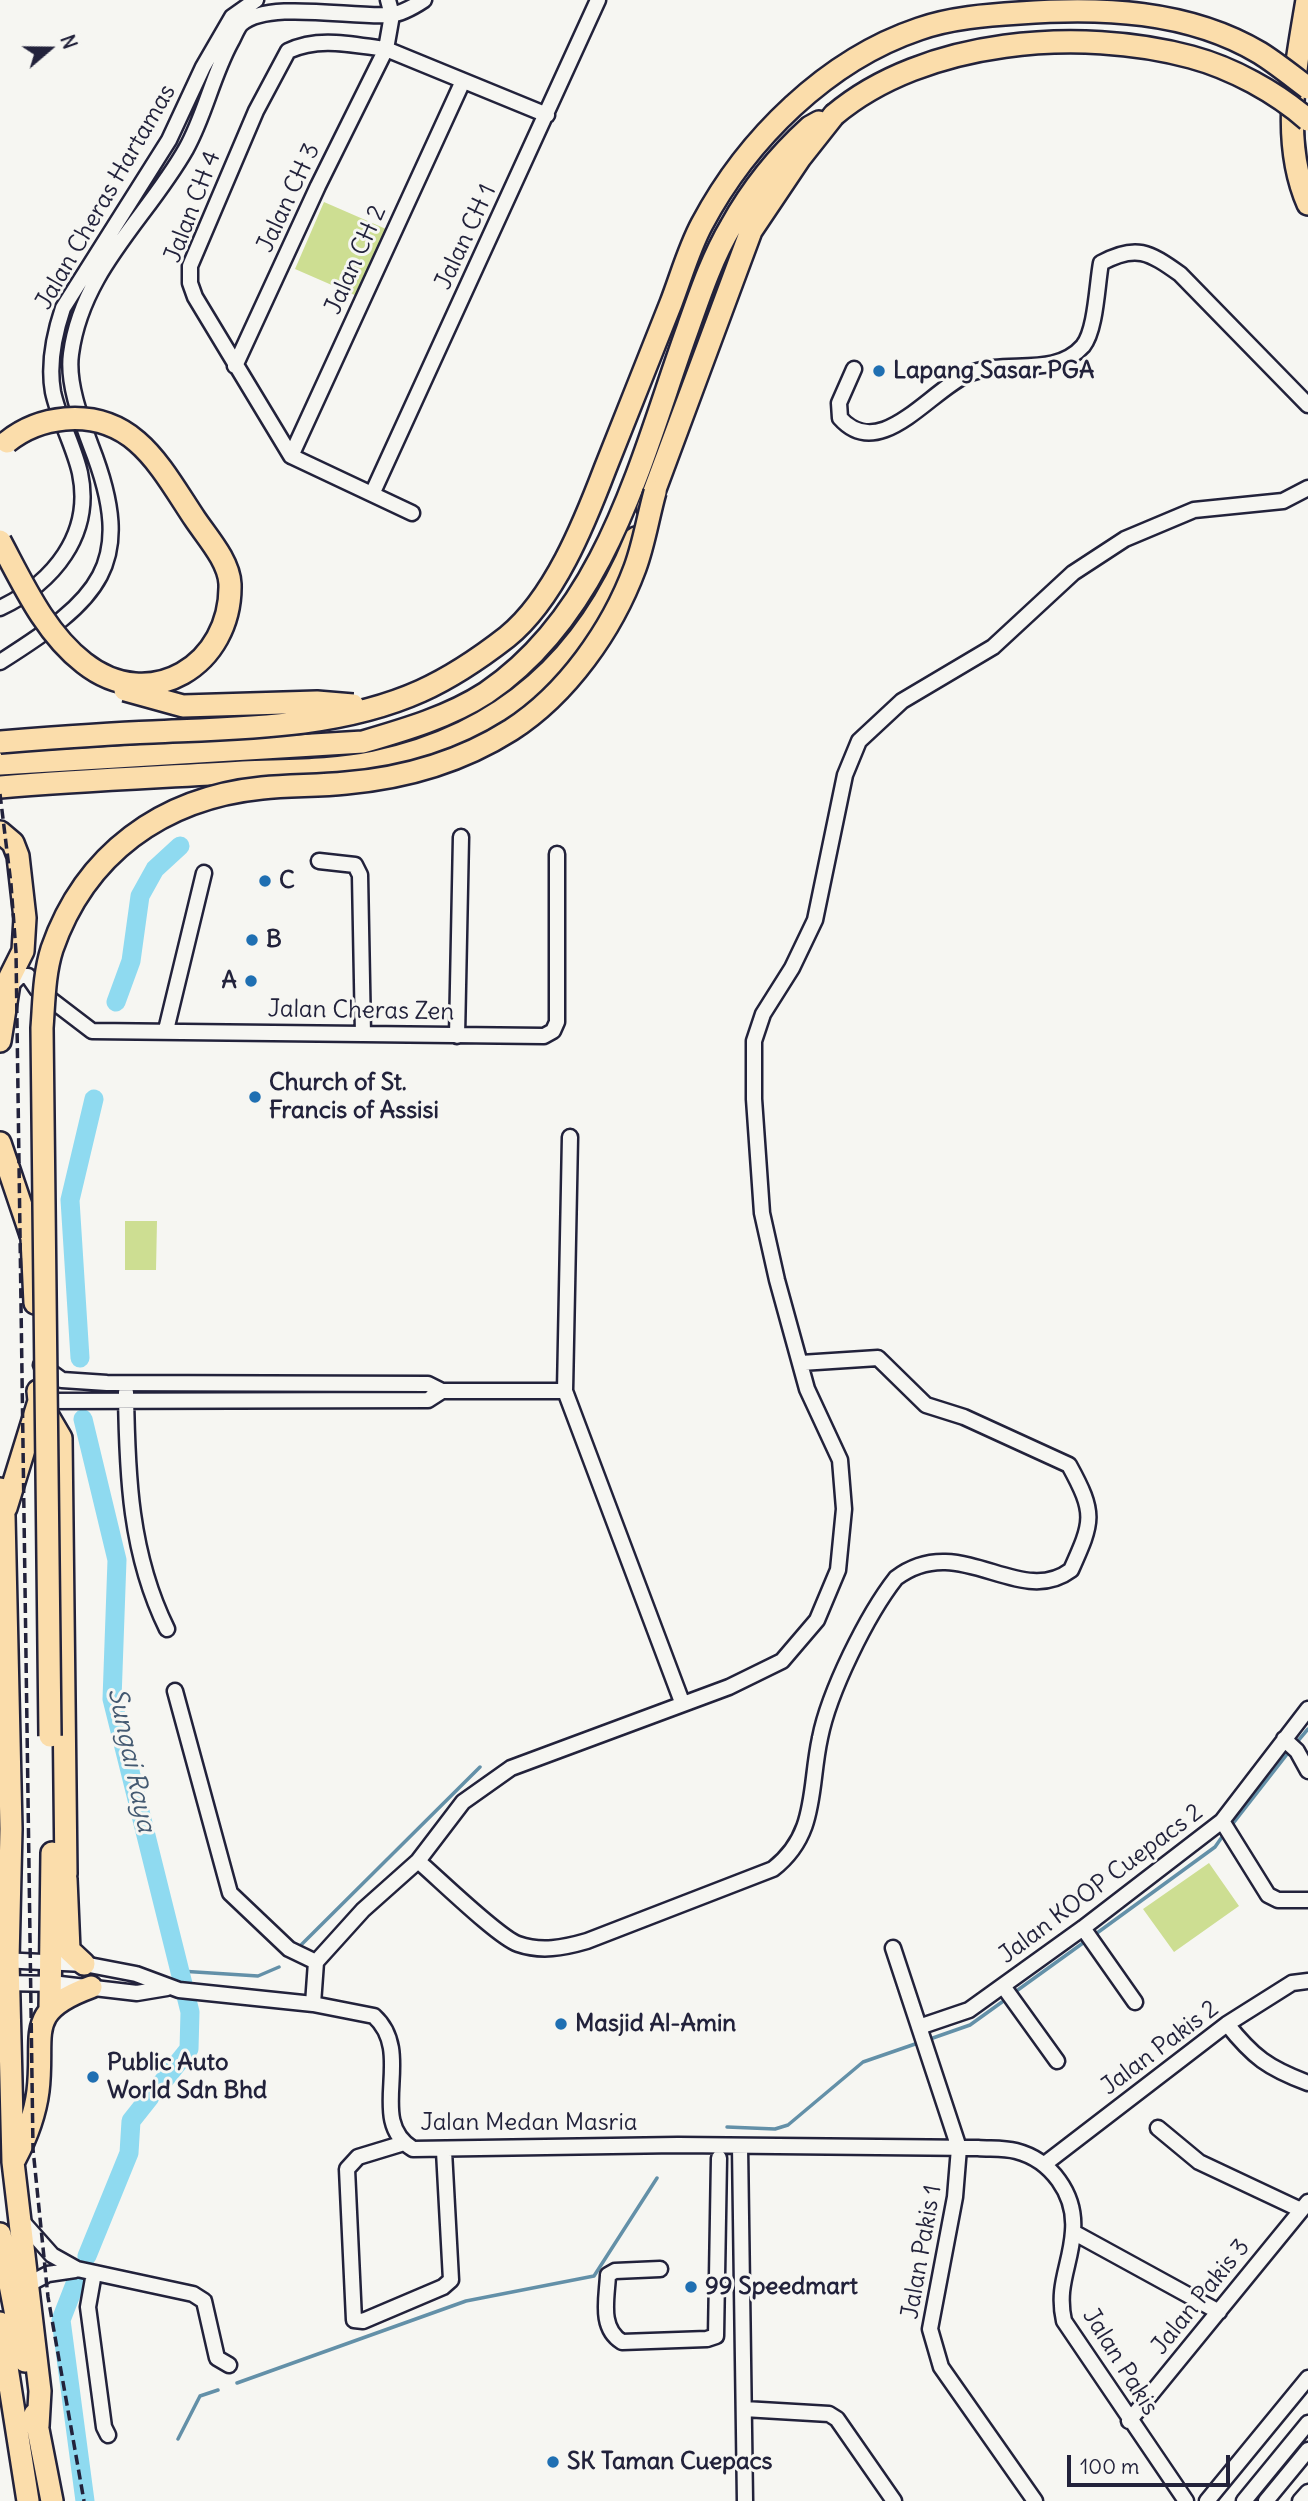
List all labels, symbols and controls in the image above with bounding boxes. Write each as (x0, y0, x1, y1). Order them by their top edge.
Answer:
north arrow (14, 14, 84, 84)
text: N (55, 32, 82, 52)
street label: Jalan Cheras Hartamas (30, 79, 182, 315)
street label: Jalan CH 3 (251, 139, 327, 257)
street label: Jalan CH 4 (159, 147, 227, 267)
street label: Jalan CH 1 (429, 180, 503, 294)
street label: Jalan CH 2 (319, 201, 393, 319)
place label: Lapang Sasar PGA (893, 357, 1094, 385)
marker: Lapang Sasar PGA (871, 363, 887, 379)
place label: C (279, 867, 295, 895)
marker: C (257, 873, 273, 889)
place label: B (266, 926, 282, 954)
marker: B (244, 932, 260, 948)
place label: A (222, 967, 237, 995)
marker: A (243, 973, 259, 989)
street label: Jalan Cheras Zen (267, 995, 455, 1027)
place label: Church of St. Francis of Assisi (269, 1069, 439, 1125)
marker: Church of St. Francis of Assisi (247, 1089, 263, 1105)
water label: Sungai Raya (100, 1685, 162, 1835)
street label: Jalan KOOP Cuepacs 2 (993, 1798, 1209, 1970)
street label: Jalan Pakis 2 (1096, 1995, 1224, 2101)
place label: Masjid Al-Amin (575, 2010, 736, 2038)
marker: Masjid Al-Amin (553, 2016, 569, 2032)
place label: Public Auto World Sdn Bhd (107, 2049, 267, 2105)
marker: Public Auto World Sdn Bhd (85, 2069, 101, 2085)
street label: Jalan Medan Masria (421, 2109, 637, 2137)
street label: Jalan Pakis 1 (896, 2183, 948, 2321)
street label: Jalan Pakis 3 (1146, 2234, 1256, 2360)
place label: 99 Speedmart (705, 2273, 858, 2301)
marker: 99 Speedmart (683, 2279, 699, 2295)
street label: Jalan Pakis (1076, 2303, 1164, 2421)
scale bar (1070, 2442, 1233, 2486)
place label: SK Taman Cuepacs (567, 2448, 773, 2476)
text: 100 m (1080, 2453, 1139, 2480)
marker: SK Taman Cuepacs (545, 2454, 561, 2470)

